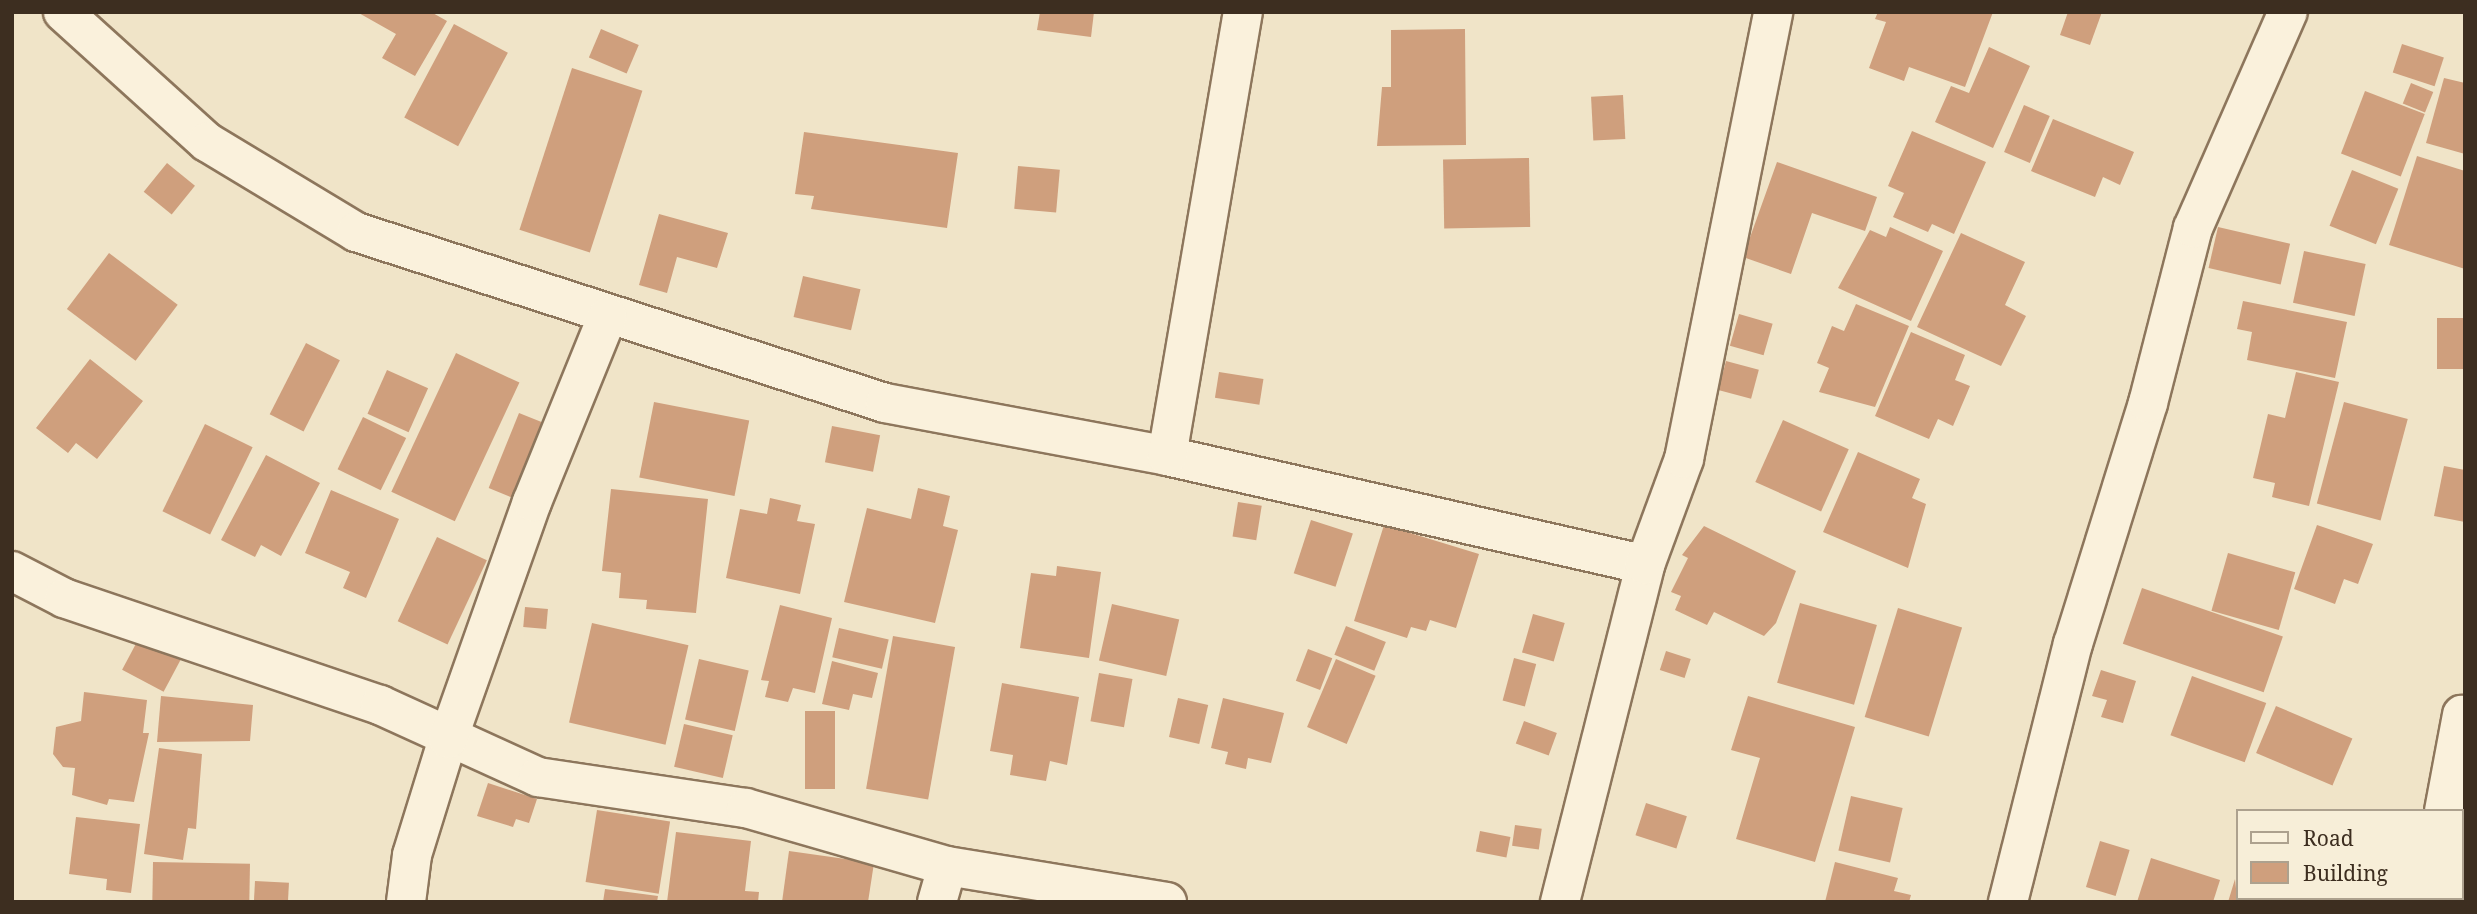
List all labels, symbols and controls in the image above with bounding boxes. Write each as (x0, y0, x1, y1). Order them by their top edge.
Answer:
legend (2236, 809, 2463, 900)
text: Road (2303, 824, 2354, 852)
text: Building (2303, 859, 2388, 887)

